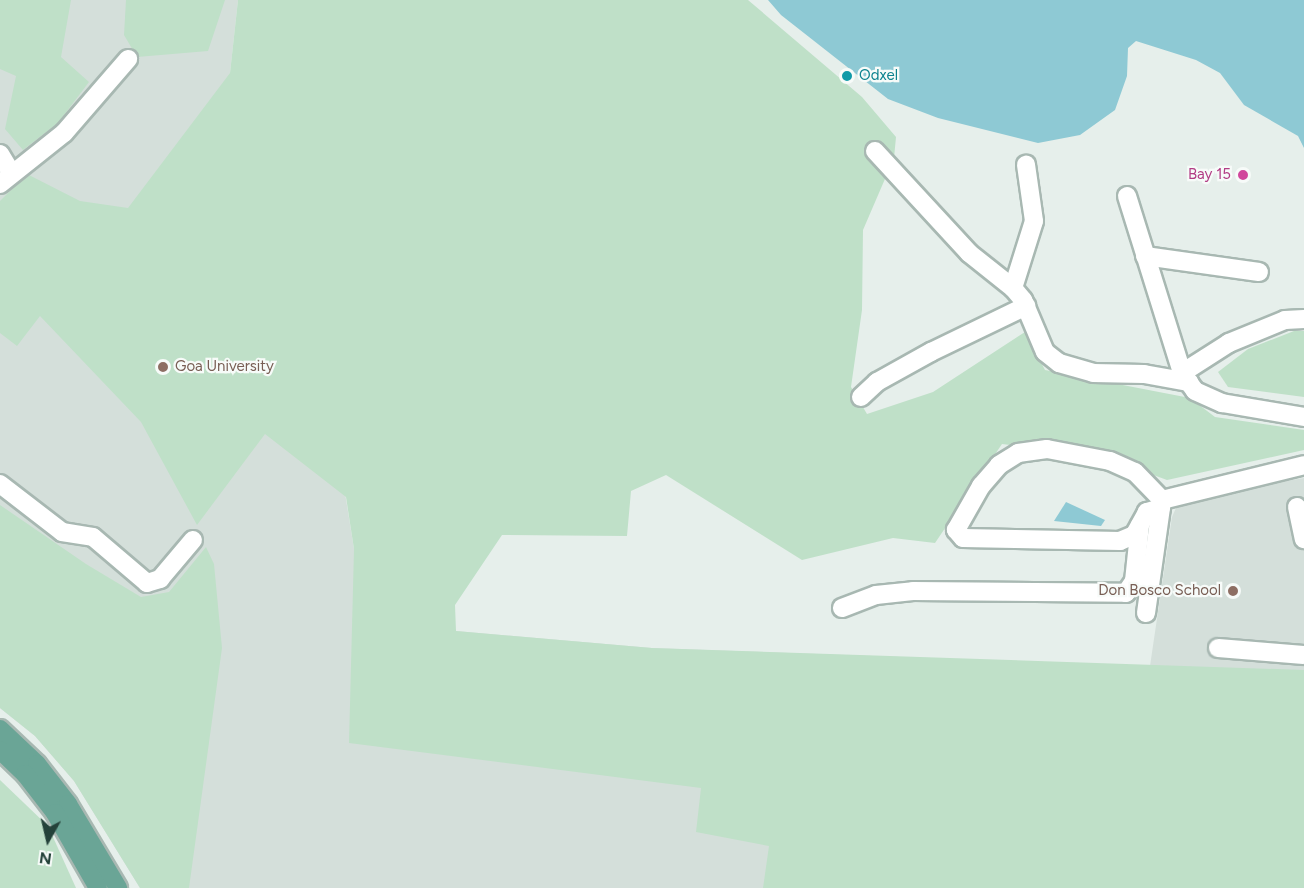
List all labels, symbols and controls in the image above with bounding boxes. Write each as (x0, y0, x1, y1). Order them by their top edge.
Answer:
place label: Odxel (859, 67, 898, 85)
marker: Odxel (840, 69, 854, 83)
place label: Bay 15 (1188, 166, 1231, 184)
marker: Bay 15 (1236, 168, 1250, 182)
place label: Goa University (175, 358, 274, 376)
marker: Goa University (156, 360, 170, 374)
place label: Don Bosco School (1098, 582, 1221, 600)
marker: Don Bosco School (1226, 584, 1240, 598)
north arrow (18, 810, 78, 870)
text: N (38, 848, 53, 869)

